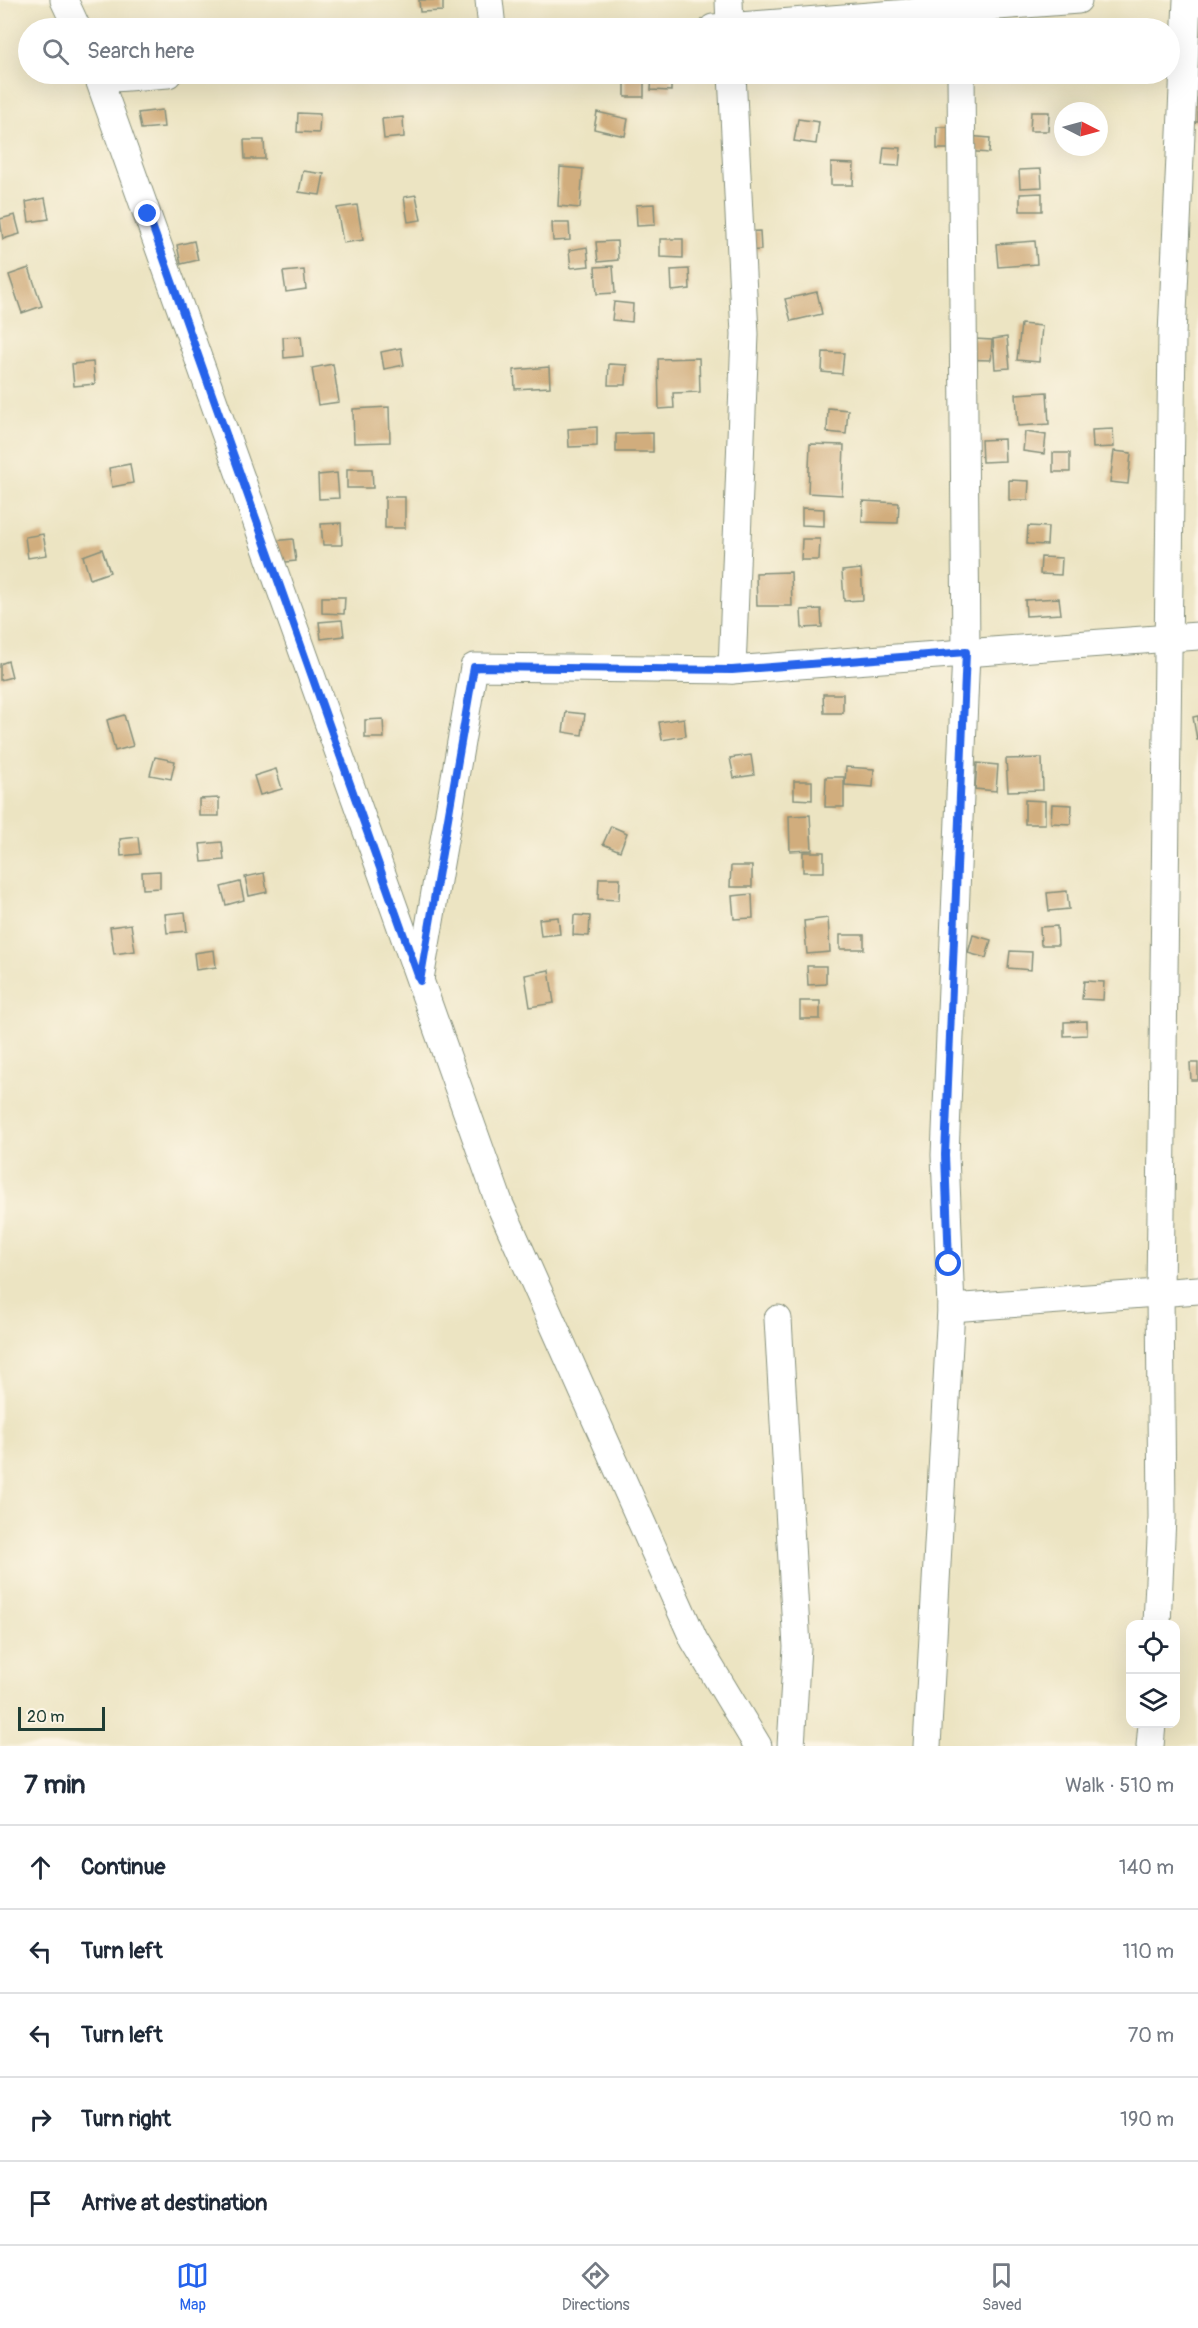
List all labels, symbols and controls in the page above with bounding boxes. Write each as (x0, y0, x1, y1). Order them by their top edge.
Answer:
search box (18, 18, 1180, 84)
icon: search (39, 35, 72, 68)
text: Search here (87, 37, 194, 65)
north arrow (1054, 102, 1108, 156)
route end (134, 200, 160, 226)
route start (935, 1250, 961, 1276)
map controls (1126, 1620, 1180, 1728)
button: locate (1126, 1620, 1180, 1674)
button: layers (1126, 1674, 1180, 1728)
scale bar (18, 1704, 105, 1732)
text: 20 m (27, 1707, 65, 1727)
text: 7 min (24, 1769, 86, 1801)
text: Walk · 510 m (1065, 1773, 1174, 1798)
icon: ahead (24, 1851, 57, 1884)
text: Continue (81, 1853, 165, 1881)
text: 140 m (1119, 1855, 1174, 1880)
icon: left (24, 1935, 57, 1968)
text: Turn left (81, 1937, 163, 1965)
text: 110 m (1123, 1939, 1174, 1964)
icon: left (24, 2019, 57, 2052)
text: Turn left (81, 2021, 163, 2049)
text: 70 m (1128, 2023, 1174, 2048)
icon: right (24, 2103, 57, 2136)
text: Turn right (81, 2105, 171, 2133)
text: 190 m (1120, 2107, 1174, 2132)
icon: arrive (24, 2187, 57, 2220)
text: Arrive at destination (81, 2189, 267, 2217)
tab: Map (176, 2259, 209, 2315)
tab: Directions (562, 2259, 630, 2315)
tab: Saved (982, 2259, 1022, 2315)

